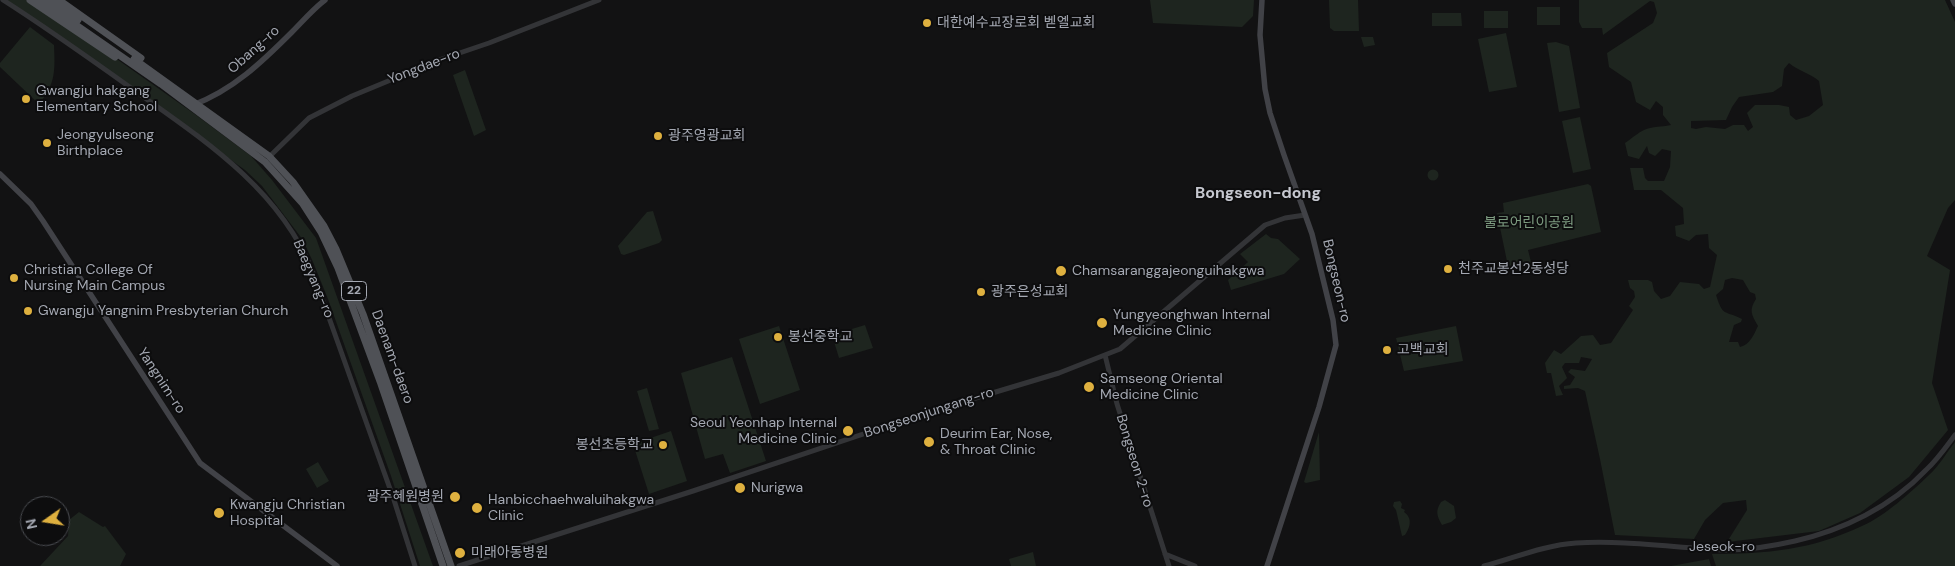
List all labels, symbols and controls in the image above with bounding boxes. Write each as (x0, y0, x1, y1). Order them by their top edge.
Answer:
place label: 대한예수교장로회 벧엘교회 (937, 15, 1095, 31)
marker: 대한예수교장로회 벧엘교회 (921, 17, 933, 29)
street label: Obang-ro (225, 22, 283, 78)
street label: Yongdae-ro (386, 46, 462, 88)
place label: Gwangju hakgang Elementary School (36, 83, 157, 115)
marker: Gwangju hakgang Elementary School (20, 93, 32, 105)
place label: Jeongyulseong Birthplace (57, 127, 154, 160)
place label: 광주영광교회 (668, 128, 745, 144)
marker: 광주영광교회 (652, 130, 664, 142)
marker: Jeongyulseong Birthplace (41, 137, 53, 149)
district label: Bongseon-dong (1195, 184, 1321, 204)
park label: 불로어린이공원 (1484, 215, 1574, 231)
street label: Baegyang-ro (289, 237, 337, 321)
street label: Bongseon-ro (1318, 238, 1354, 324)
place label: 천주교봉선2동성당 (1458, 261, 1569, 277)
place label: Christian College Of Nursing Main Campus (24, 262, 165, 294)
place label: Chamsaranggajeonguihakgwa (1072, 263, 1264, 279)
marker: 천주교봉선2동성당 (1442, 263, 1454, 275)
marker: Chamsaranggajeonguihakgwa (1054, 264, 1068, 278)
marker: Christian College Of Nursing Main Campus (8, 272, 20, 284)
road number: 22 (342, 282, 366, 300)
place label: 광주은성교회 (991, 284, 1068, 300)
marker: 광주은성교회 (975, 286, 987, 298)
place label: Gwangju Yangnim Presbyterian Church (38, 303, 288, 319)
marker: Gwangju Yangnim Presbyterian Church (22, 305, 34, 317)
place label: Yungyeonghwan Internal Medicine Clinic (1113, 307, 1270, 340)
street label: Daenam-daero (367, 308, 417, 406)
marker: Yungyeonghwan Internal Medicine Clinic (1095, 316, 1109, 330)
place label: 봉선중학교 (788, 329, 852, 345)
marker: 봉선중학교 (772, 331, 784, 343)
place label: 고백교회 (1397, 342, 1449, 358)
marker: 고백교회 (1381, 344, 1393, 356)
street label: Yangnim-ro (133, 345, 189, 417)
place label: Samseong Oriental Medicine Clinic (1100, 371, 1223, 404)
marker: Samseong Oriental Medicine Clinic (1082, 380, 1096, 394)
street label: Bongseonjungang-ro (862, 384, 996, 442)
street label: Bongseon 2-ro (1112, 412, 1156, 510)
place label: Seoul Yeonhap Internal Medicine Clinic (690, 415, 837, 448)
marker: Seoul Yeonhap Internal Medicine Clinic (841, 424, 855, 438)
place label: Deurim Ear, Nose, & Throat Clinic (940, 426, 1052, 458)
marker: Deurim Ear, Nose, & Throat Clinic (922, 435, 936, 449)
place label: 봉선초등학교 (576, 437, 653, 453)
marker: 봉선초등학교 (657, 439, 669, 451)
place label: Nurigwa (751, 480, 803, 496)
marker: Nurigwa (733, 481, 747, 495)
place label: 광주혜원병원 (367, 489, 444, 505)
marker: 광주혜원병원 (448, 490, 462, 504)
place label: Hanbicchaehwaluihakgwa Clinic (488, 492, 654, 524)
north arrow (20, 496, 70, 546)
place label: Kwangju Christian Hospital (230, 497, 345, 530)
marker: Hanbicchaehwaluihakgwa Clinic (470, 501, 484, 515)
marker: Kwangju Christian Hospital (212, 506, 226, 520)
text: N (21, 517, 41, 531)
street label: Jeseok-ro (1689, 539, 1755, 555)
place label: 미래아동병원 (471, 545, 548, 561)
marker: 미래아동병원 (453, 546, 467, 560)

